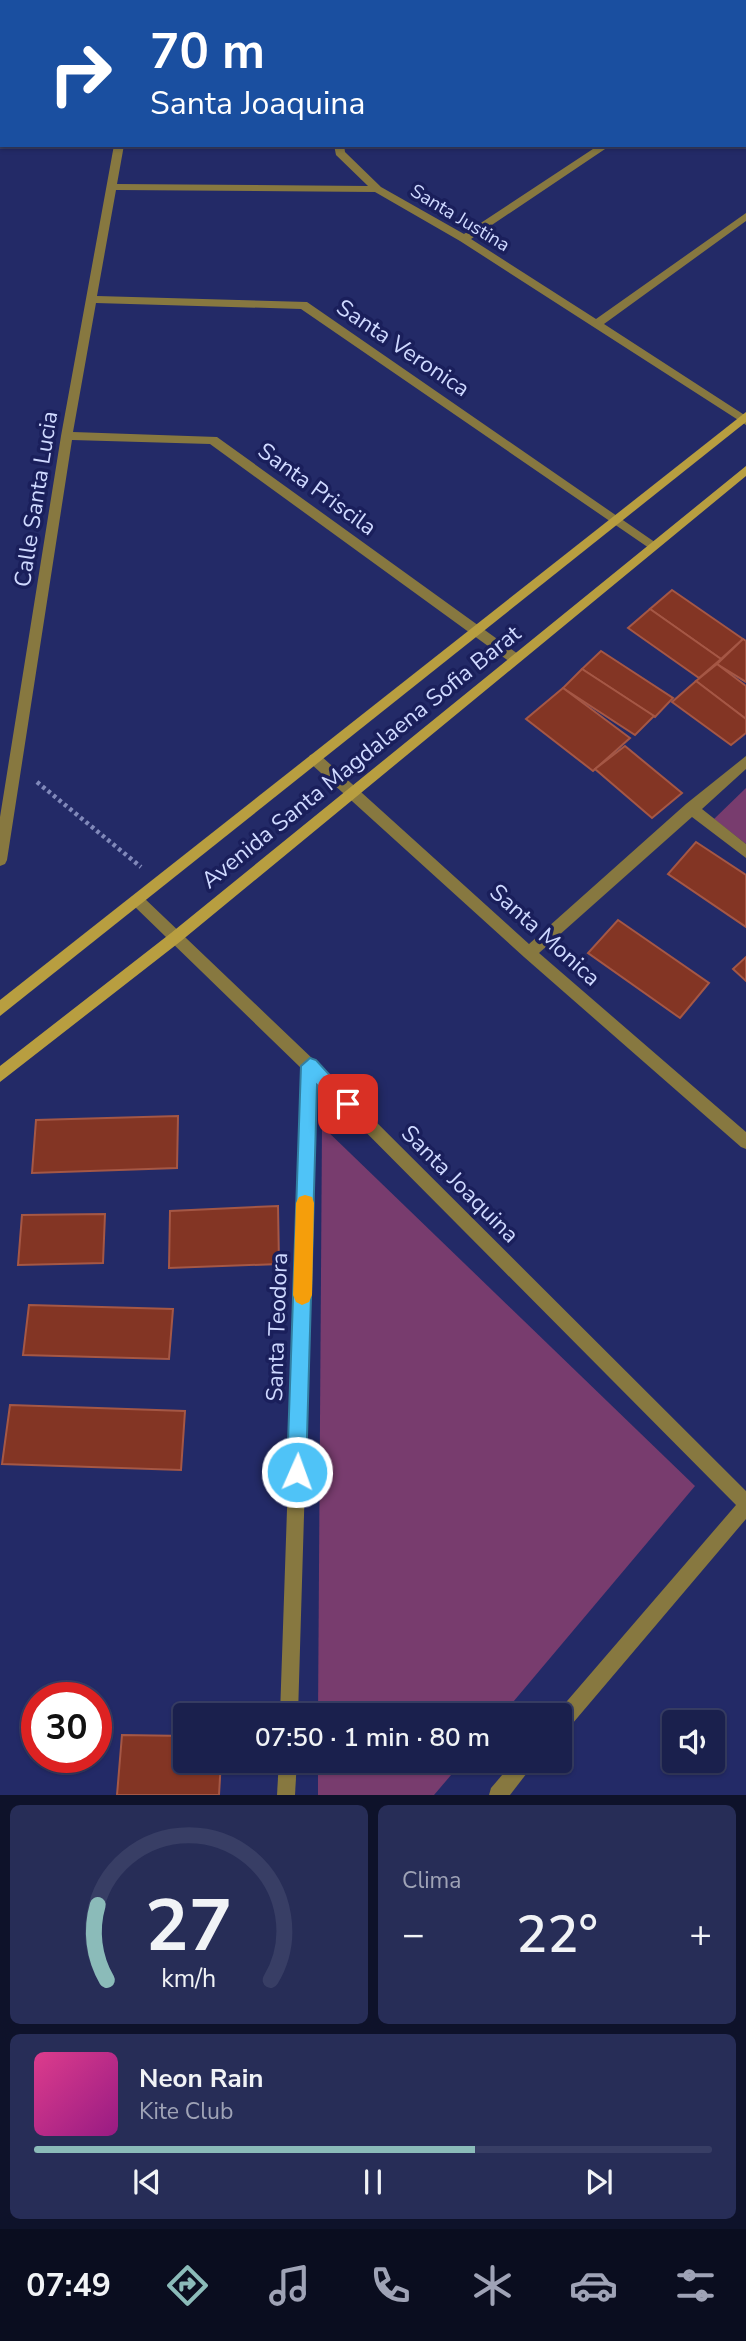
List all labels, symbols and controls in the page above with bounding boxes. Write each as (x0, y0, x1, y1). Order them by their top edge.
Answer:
text: 70 m (150, 18, 265, 85)
icon: right (35, 28, 126, 119)
text: Santa Joaquina (150, 82, 366, 125)
street label: Santa Justina (405, 178, 515, 258)
street label: Santa Veronica (330, 292, 476, 404)
street label: Calle Santa Lucia (7, 409, 65, 589)
street label: Santa Priscila (251, 435, 383, 543)
street label: Avenida Santa Magdalaena Sofia Barat (195, 618, 528, 896)
street label: Santa Monica (483, 877, 607, 993)
pin (318, 1074, 378, 1134)
icon: arrive (329, 1085, 367, 1123)
street label: Santa Joaquina (394, 1118, 526, 1250)
street label: Santa Teodora (259, 1252, 295, 1402)
position arrow (260, 1435, 334, 1509)
speed limit sign: 30 (21, 1682, 112, 1773)
map controls (662, 1710, 725, 1773)
button: sound (662, 1710, 725, 1773)
text: 07:50 · 1 min · 80 m (255, 1720, 490, 1755)
text: Clima (402, 1865, 462, 1896)
text: 27 (145, 1877, 233, 1977)
text: 22° (516, 1899, 598, 1970)
text: − (402, 1909, 425, 1960)
text: + (689, 1909, 712, 1960)
text: km/h (161, 1962, 217, 1996)
text: Neon Rain (139, 2061, 264, 2096)
text: Kite Club (139, 2096, 233, 2127)
icon: previous (128, 2163, 166, 2201)
icon: pause (354, 2163, 392, 2201)
icon: next (580, 2163, 618, 2201)
icon: directions (163, 2261, 212, 2310)
icon: music (265, 2261, 314, 2310)
icon: phone (366, 2261, 415, 2310)
icon: climate (468, 2261, 517, 2310)
icon: car (569, 2261, 618, 2310)
icon: filters (671, 2261, 720, 2310)
text: 07:49 (26, 2264, 111, 2307)

